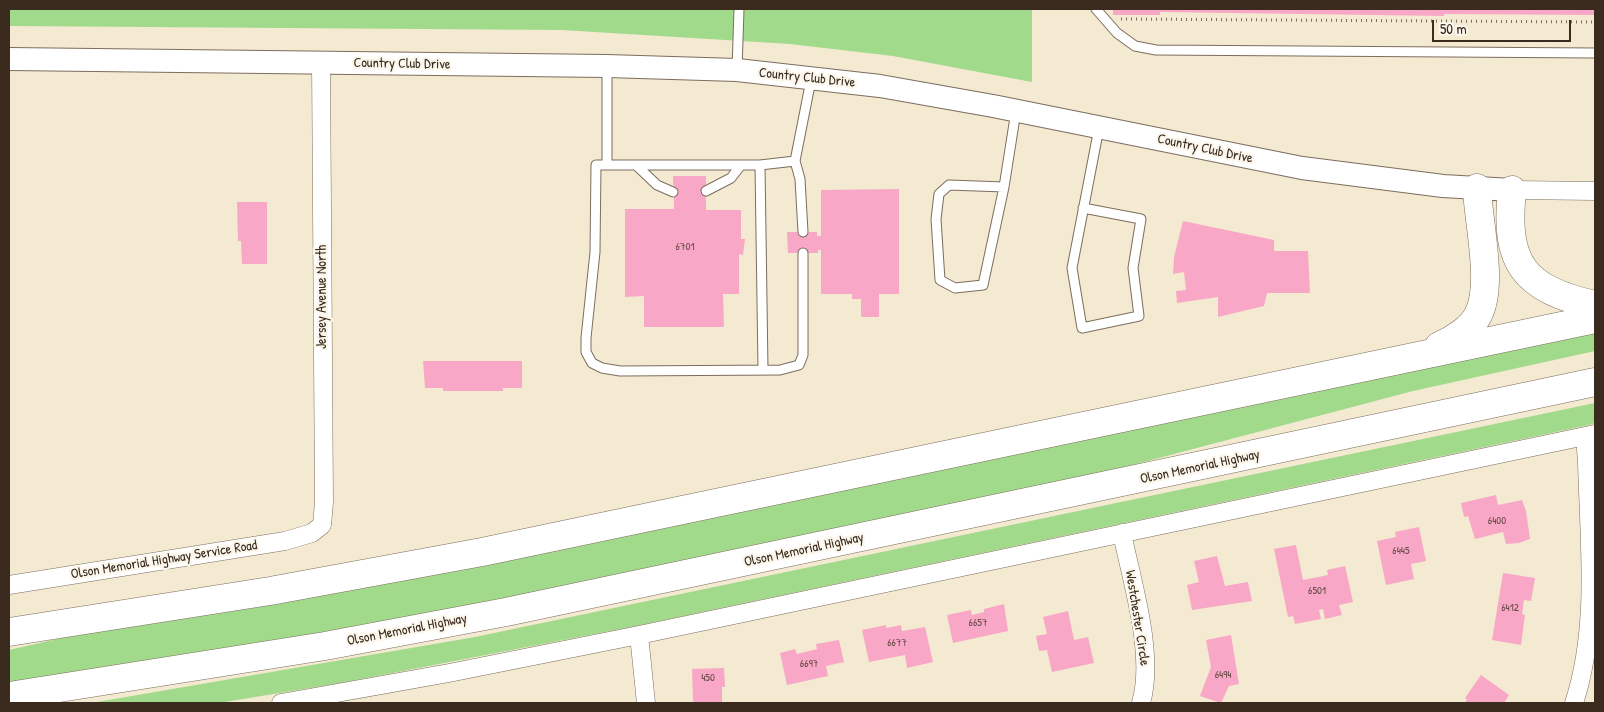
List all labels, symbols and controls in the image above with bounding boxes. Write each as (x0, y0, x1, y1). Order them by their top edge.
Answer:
scale bar (1434, 10, 1573, 42)
text: 50 m (1440, 18, 1467, 39)
street label: Country Club Drive (353, 55, 451, 73)
street label: Country Club Drive (758, 65, 856, 91)
street label: Country Club Drive (1156, 131, 1254, 167)
house number: 6701 (676, 240, 694, 254)
street label: Jersey Avenue North (314, 245, 330, 349)
street label: Olson Memorial Highway (1139, 446, 1261, 488)
house number: 6400 (1488, 514, 1506, 528)
street label: Olson Memorial Highway (743, 529, 865, 571)
street label: Olson Memorial Highway Service Road (70, 537, 258, 583)
house number: 6445 (1392, 544, 1410, 558)
street label: Westchester Circle (1121, 569, 1153, 667)
house number: 6501 (1308, 584, 1326, 598)
house number: 6412 (1501, 601, 1519, 615)
street label: Olson Memorial Highway (346, 610, 468, 650)
house number: 6657 (969, 616, 987, 630)
house number: 6677 (887, 636, 907, 650)
house number: 6697 (800, 657, 818, 671)
house number: 6494 (1215, 668, 1231, 682)
house number: 450 (701, 671, 715, 685)

